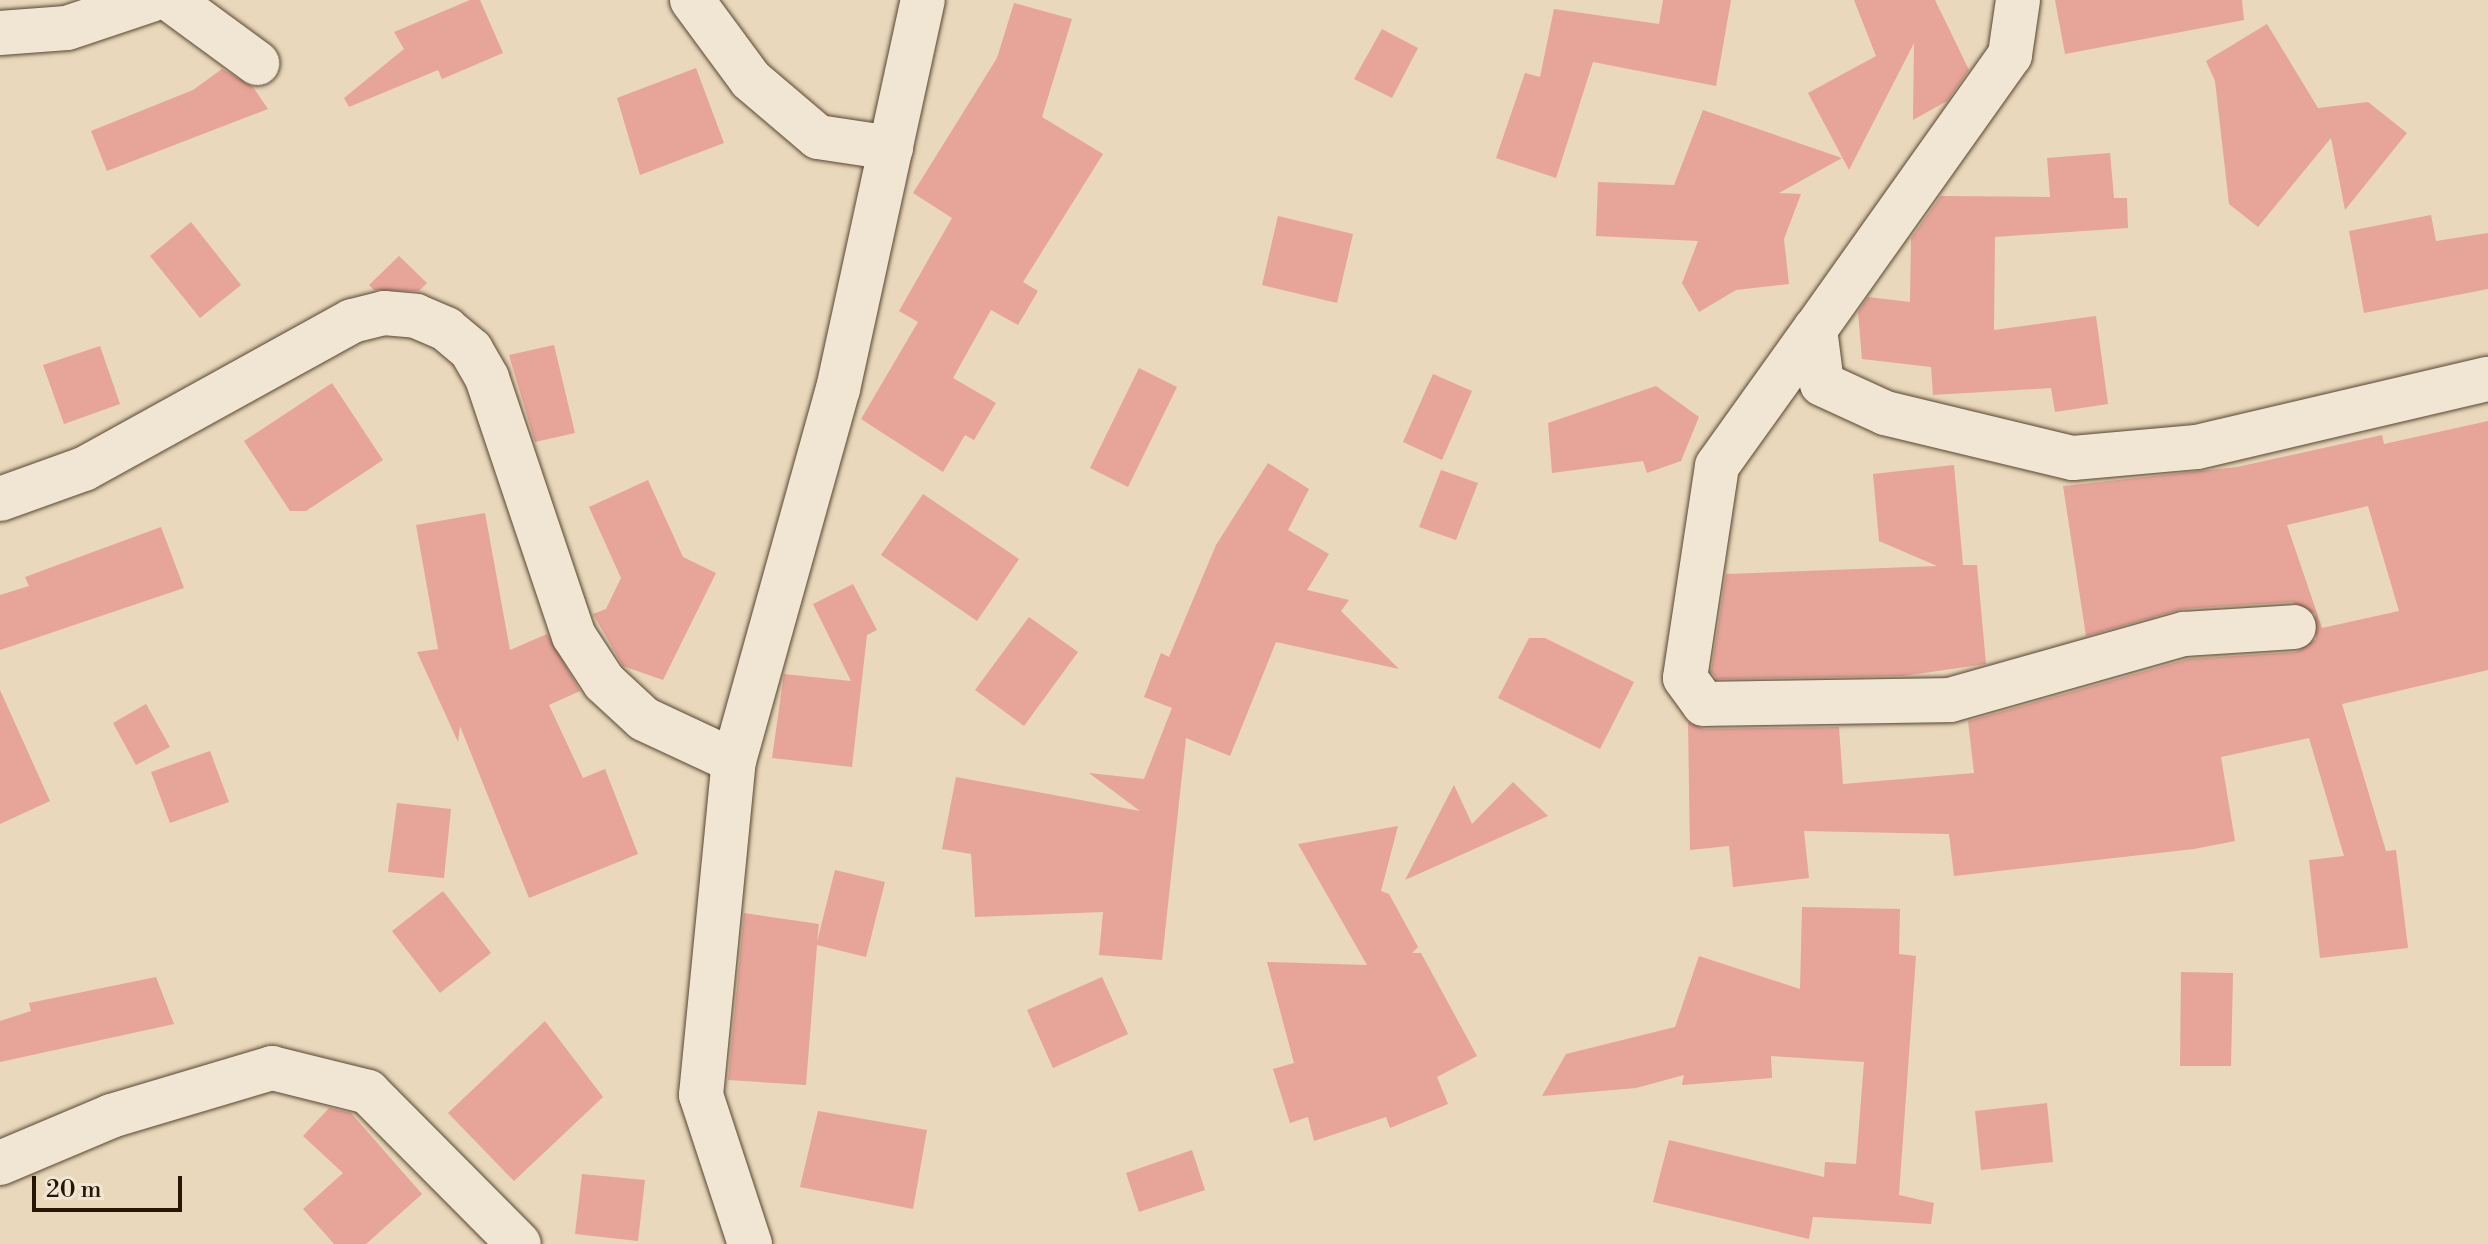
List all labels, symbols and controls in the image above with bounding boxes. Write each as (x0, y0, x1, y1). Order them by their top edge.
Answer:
scale bar (36, 1160, 186, 1210)
text: 20 m (46, 1175, 102, 1205)

